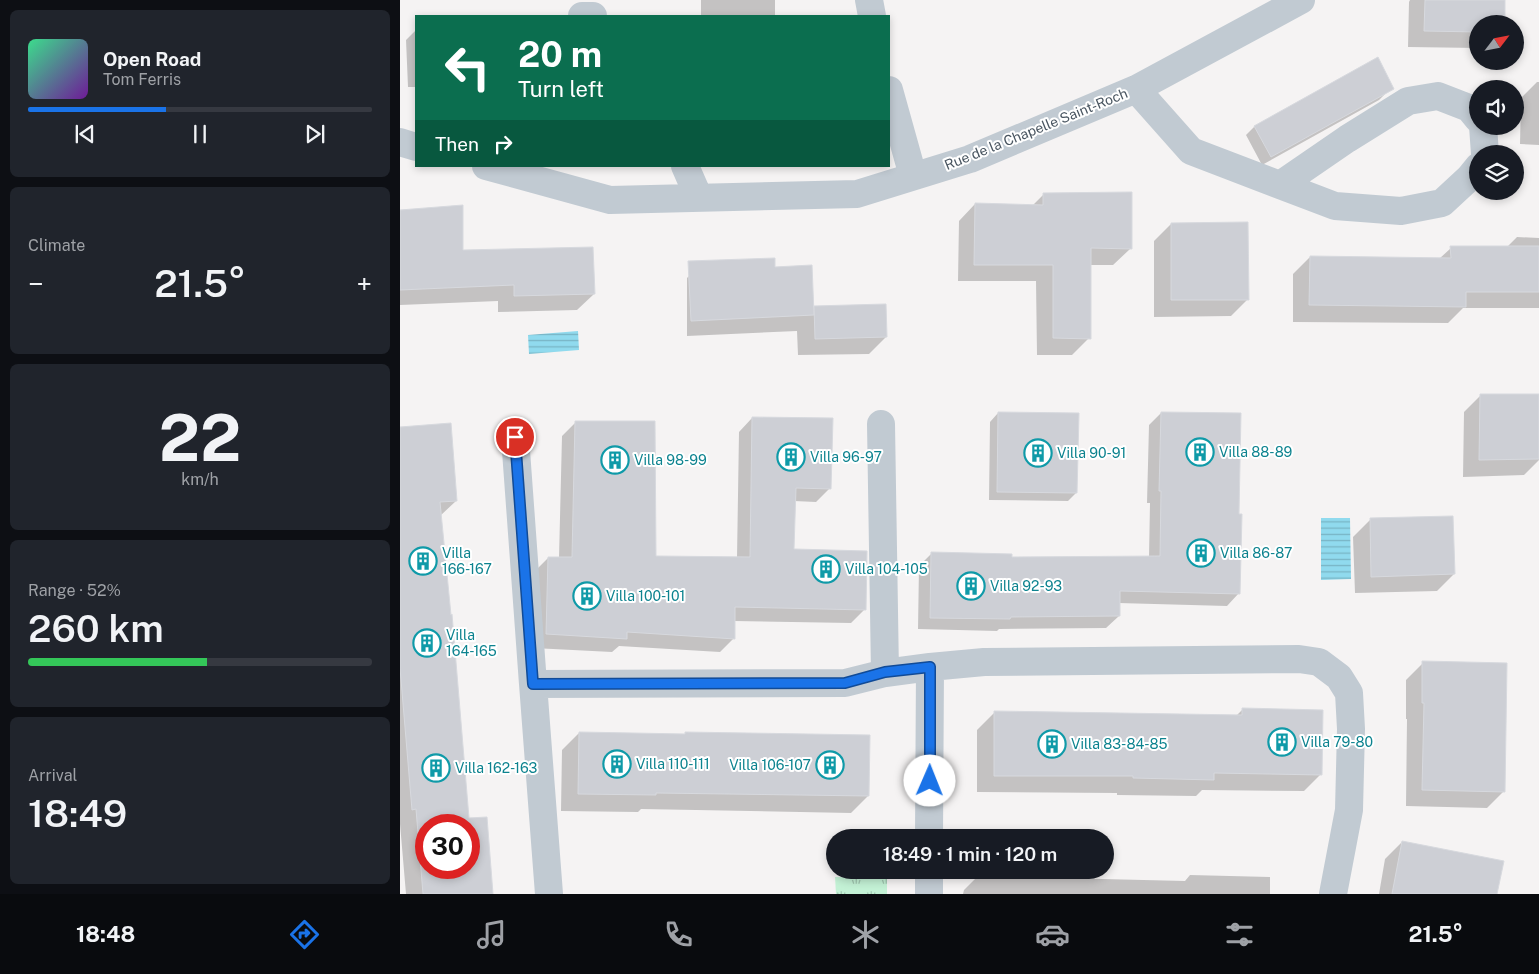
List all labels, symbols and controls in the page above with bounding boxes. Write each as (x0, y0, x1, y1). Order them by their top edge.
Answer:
north arrow (1469, 15, 1524, 70)
map controls (1469, 15, 1524, 200)
text: 20 m (518, 34, 602, 75)
icon: left (435, 35, 500, 100)
text: Open Road (103, 48, 201, 70)
text: Tom Ferris (103, 70, 181, 89)
text: Turn left (518, 76, 604, 102)
button: sound (1469, 80, 1524, 135)
street label: Rue de la Chapelle Saint-Roch (942, 85, 1130, 173)
icon: previous (71, 120, 99, 148)
icon: pause (186, 120, 214, 148)
icon: next (301, 120, 329, 148)
icon: right (489, 130, 517, 158)
text: Then (435, 133, 479, 155)
button: layers (1469, 145, 1524, 200)
text: Climate (28, 236, 85, 255)
text: 21.5° (154, 261, 246, 306)
text: − (28, 267, 44, 300)
text: + (356, 267, 372, 300)
text: 22 (159, 399, 241, 476)
pin (494, 416, 536, 458)
icon: arrive (501, 423, 529, 451)
building icon: Villa 88-89 (1185, 437, 1215, 467)
building icon: Villa 90-91 (1023, 438, 1053, 468)
building icon: Villa 96-97 (776, 442, 806, 472)
place label: Villa 88-89 (1219, 444, 1293, 460)
building icon: Villa 98-99 (600, 445, 630, 475)
place label: Villa 90-91 (1057, 445, 1126, 461)
place label: Villa 96-97 (810, 449, 882, 465)
place label: Villa 98-99 (634, 452, 707, 468)
text: km/h (181, 470, 219, 489)
building icon: Villa 86-87 (1186, 538, 1216, 568)
place label: Villa 166-167 (442, 545, 492, 577)
place label: Villa 86-87 (1220, 545, 1293, 561)
building icon: Villa 166-167 (408, 546, 438, 576)
building icon: Villa 104-105 (811, 554, 841, 584)
place label: Villa 104-105 (845, 561, 928, 577)
building icon: Villa 92-93 (956, 571, 986, 601)
place label: Villa 92-93 (990, 578, 1062, 594)
text: Range · 52% (28, 581, 121, 600)
building icon: Villa 100-101 (572, 581, 602, 611)
place label: Villa 100-101 (606, 588, 685, 604)
text: 260 km (28, 606, 164, 651)
place label: Villa 164-165 (446, 627, 497, 659)
building icon: Villa 164-165 (412, 628, 442, 658)
building icon: Villa 79-80 (1267, 727, 1297, 757)
building icon: Villa 83-84-85 (1037, 729, 1067, 759)
place label: Villa 79-80 (1301, 734, 1373, 750)
place label: Villa 83-84-85 (1071, 736, 1168, 752)
building icon: Villa 110-111 (602, 749, 632, 779)
building icon: Villa 106-107 (815, 750, 845, 780)
building icon: Villa 162-163 (421, 753, 451, 783)
position arrow (903, 754, 955, 806)
place label: Villa 110-111 (636, 756, 710, 772)
place label: Villa 106-107 (729, 757, 811, 773)
place label: Villa 162-163 (455, 760, 538, 776)
text: Arrival (28, 766, 77, 785)
text: 18:49 (28, 791, 127, 836)
speed limit sign: 30 (415, 814, 480, 879)
text: 18:49 · 1 min · 120 m (883, 843, 1057, 865)
icon: directions (287, 917, 322, 952)
icon: music (474, 917, 509, 952)
icon: phone (661, 917, 696, 952)
icon: climate (848, 917, 883, 952)
icon: car (1035, 917, 1070, 952)
icon: filters (1222, 917, 1257, 952)
text: 18:48 (76, 921, 135, 947)
text: 21.5° (1408, 921, 1463, 947)

